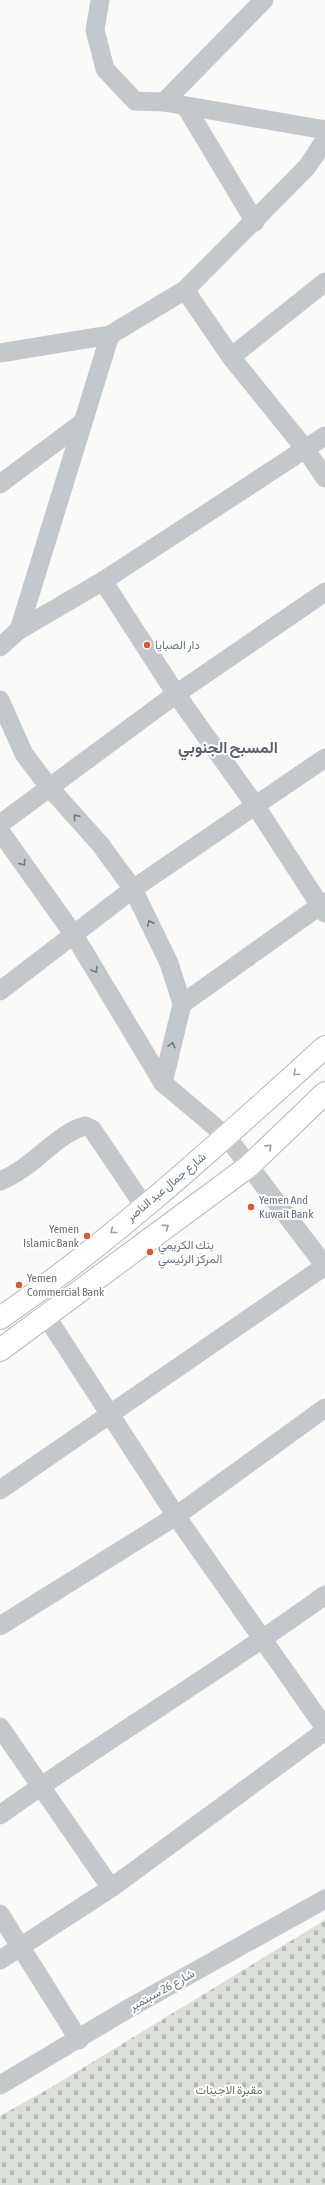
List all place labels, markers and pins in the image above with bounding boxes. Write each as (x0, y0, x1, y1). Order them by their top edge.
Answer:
place label: دار الصبايا (155, 638, 200, 653)
marker: دار الصبايا (142, 640, 152, 650)
place label: Yemen And Kuwait Bank (259, 1193, 314, 1221)
marker: Yemen And Kuwait Bank (246, 1202, 256, 1212)
place label: Yemen Islamic Bank (23, 1222, 80, 1250)
marker: Yemen Islamic Bank (82, 1231, 92, 1241)
place label: بنك الكريمي المركز الرئيسي (158, 1238, 222, 1269)
marker: بنك الكريمي المركز الرئيسي (145, 1247, 155, 1257)
place label: Yemen Commercial Bank (27, 1271, 105, 1299)
marker: Yemen Commercial Bank (14, 1280, 24, 1290)

